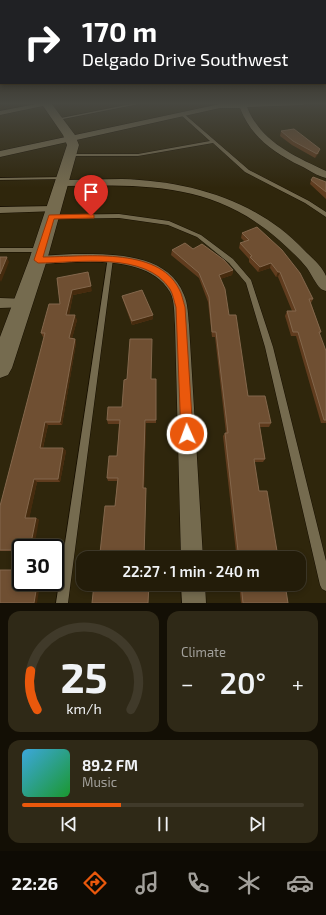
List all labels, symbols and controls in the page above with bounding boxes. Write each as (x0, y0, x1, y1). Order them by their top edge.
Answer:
text: 170 m (82, 14, 157, 48)
icon: right (16, 16, 68, 68)
text: Delgado Drive Southwest (82, 48, 288, 70)
pin (74, 175, 108, 216)
icon: arrive (80, 181, 102, 203)
position arrow (166, 413, 208, 455)
speed limit sign: 30 (12, 539, 64, 591)
text: 22:27 · 1 min · 240 m (122, 562, 260, 580)
text: Climate (181, 644, 226, 660)
text: 25 (60, 650, 107, 700)
text: 20° (220, 664, 266, 700)
text: − (181, 670, 194, 696)
text: + (292, 670, 304, 696)
text: km/h (66, 699, 101, 716)
text: 89.2 FM (82, 756, 138, 774)
text: Music (82, 774, 117, 790)
icon: previous (58, 813, 80, 835)
icon: pause (152, 813, 174, 835)
icon: next (246, 813, 268, 835)
icon: directions (81, 869, 109, 897)
icon: music (133, 869, 161, 897)
icon: phone (184, 869, 212, 897)
icon: climate (235, 869, 263, 897)
icon: car (286, 869, 314, 897)
text: 22:26 (12, 872, 58, 894)

